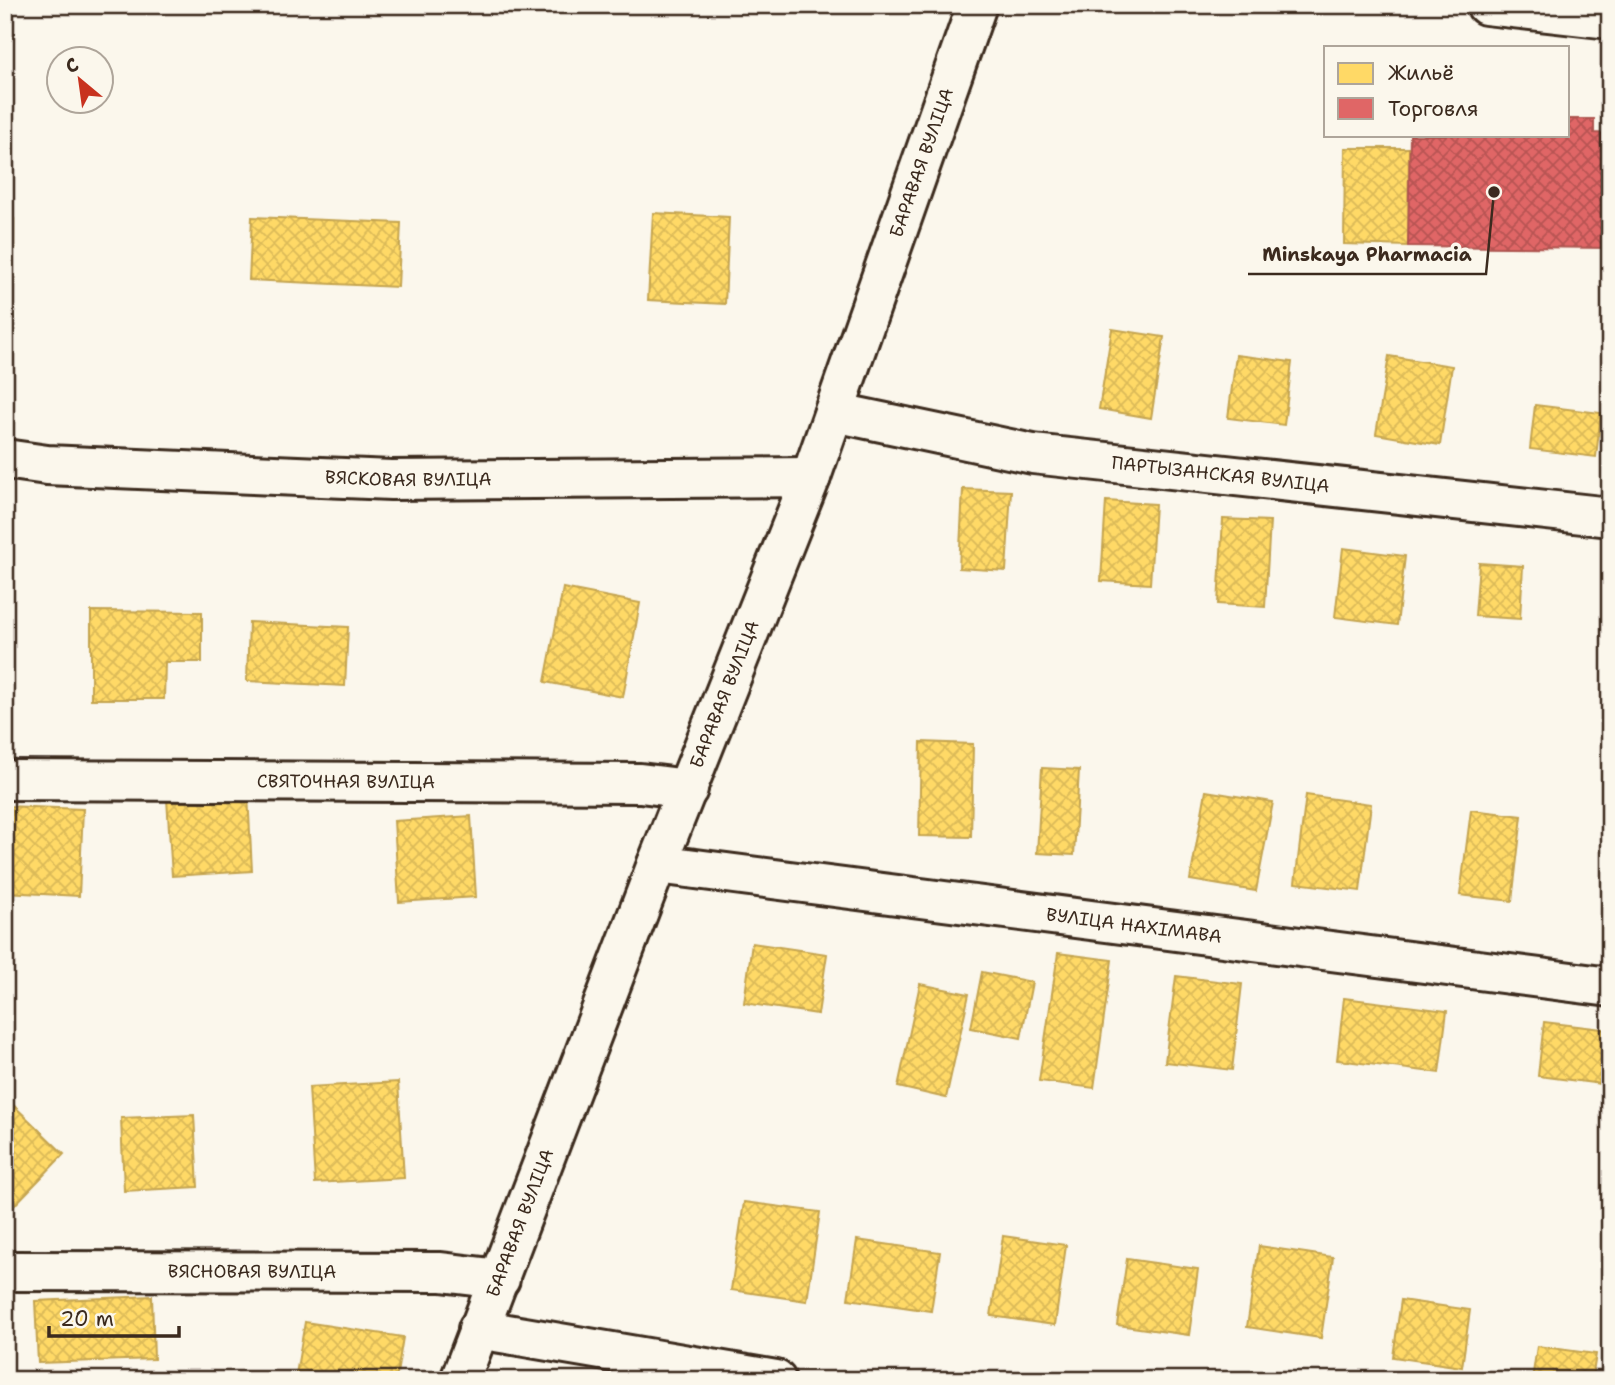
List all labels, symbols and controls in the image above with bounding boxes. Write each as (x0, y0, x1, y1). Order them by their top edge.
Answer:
north arrow (46, 46, 116, 116)
legend (1324, 46, 1570, 136)
text: С (61, 52, 83, 79)
text: Жильё (1388, 59, 1454, 87)
street label: БАРАВАЯ ВУЛІЦА (884, 85, 959, 241)
text: Торговля (1388, 95, 1478, 123)
callout: Minskaya Pharmacia (1248, 234, 1486, 274)
text: Minskaya Pharmacia (1262, 242, 1472, 267)
street label: ПАРТЫЗАНСКАЯ ВУЛІЦА (1110, 451, 1331, 498)
street label: ВЯСКОВАЯ ВУЛІЦА (325, 465, 492, 492)
street label: БАРАВАЯ ВУЛІЦА (684, 617, 765, 772)
street label: СВЯТОЧНАЯ ВУЛІЦА (257, 769, 435, 794)
street label: ВУЛІЦА НАХІМАВА (1045, 902, 1223, 949)
street label: БАРАВАЯ ВУЛІЦА (481, 1145, 559, 1301)
street label: ВЯСНОВАЯ ВУЛІЦА (168, 1259, 336, 1284)
scale bar (49, 1294, 178, 1338)
text: 20 m (60, 1305, 114, 1333)

